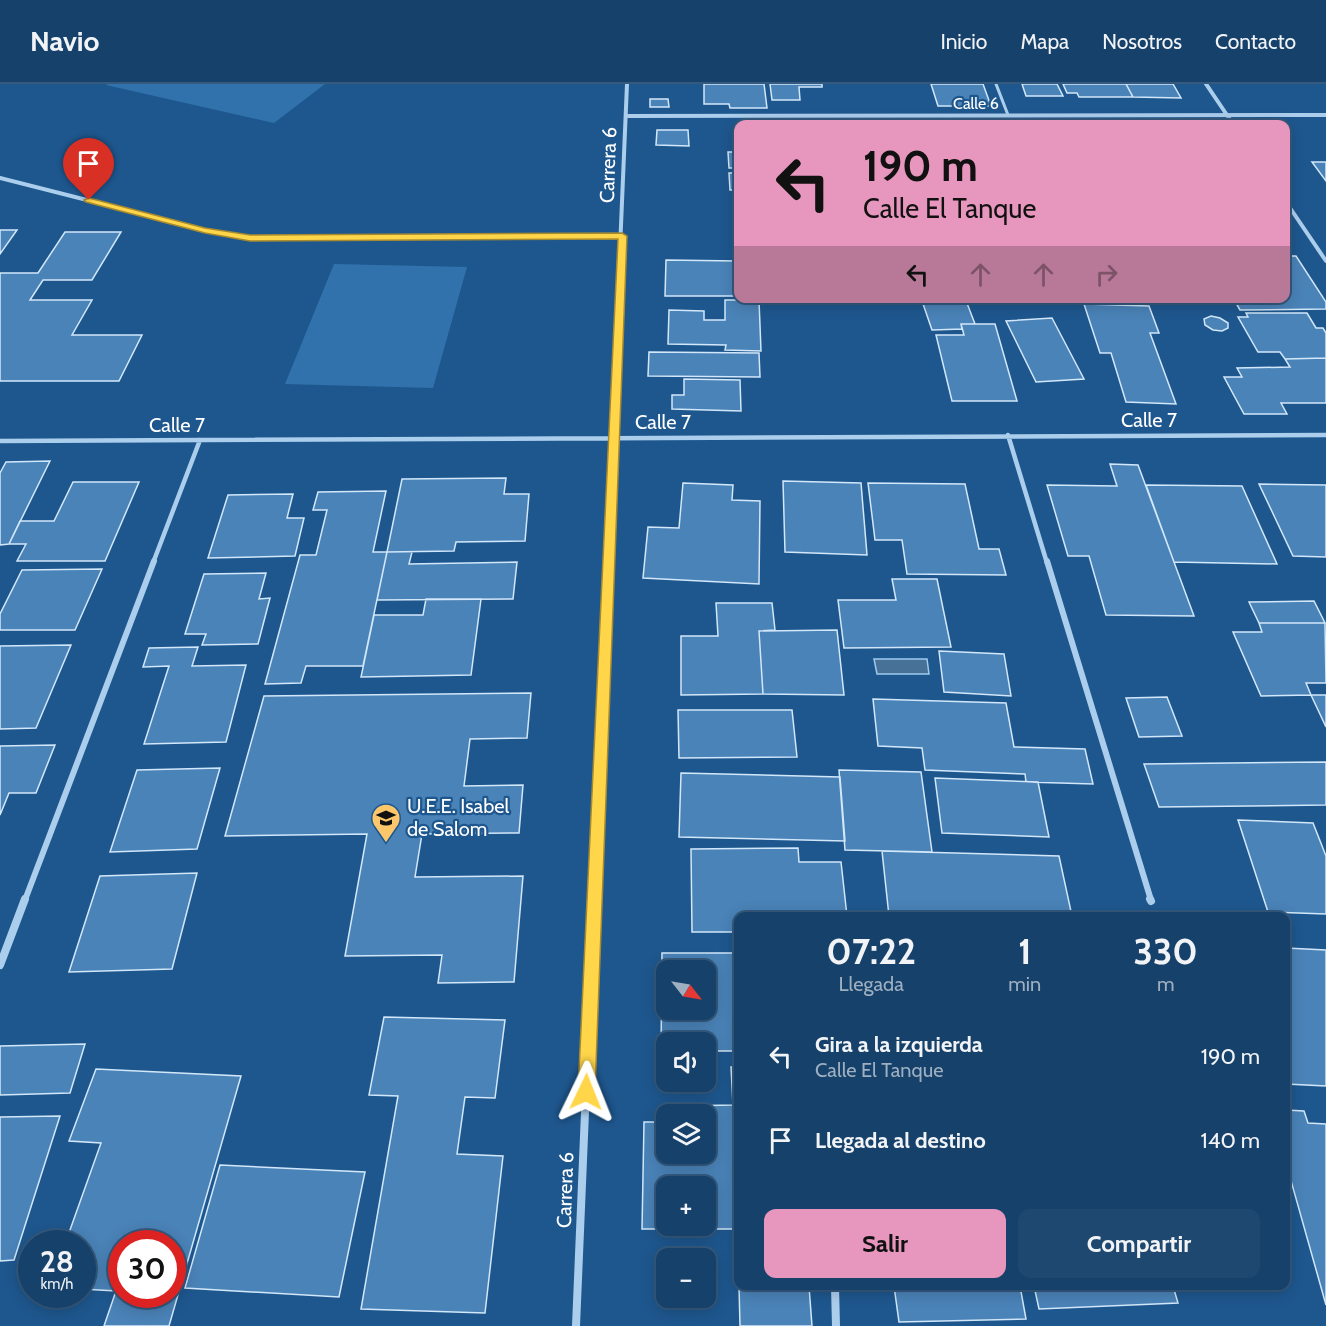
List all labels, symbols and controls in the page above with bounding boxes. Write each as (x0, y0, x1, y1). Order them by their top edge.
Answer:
text: Navio (30, 24, 100, 58)
text: Inicio (940, 29, 987, 54)
text: Mapa (1020, 29, 1069, 54)
text: Nosotros (1102, 29, 1182, 54)
text: Contacto (1215, 29, 1296, 54)
street label: Calle 6 (953, 94, 999, 113)
street label: Carrera 6 (595, 127, 621, 203)
pin (63, 138, 114, 200)
text: 190 m (863, 140, 978, 192)
icon: left (764, 144, 842, 222)
icon: arrive (72, 147, 105, 180)
text: Calle El Tanque (863, 192, 1036, 225)
icon: left (901, 258, 934, 291)
icon: ahead (964, 258, 997, 291)
icon: ahead (1027, 258, 1060, 291)
icon: right (1090, 258, 1123, 291)
street label: Calle 7 (1121, 408, 1177, 432)
street label: Calle 7 (635, 410, 691, 434)
street label: Calle 7 (149, 413, 205, 437)
place label: U.E.E. Isabel de Salom (407, 794, 509, 841)
school or university icon: U.E.E. Isabel de Salom (370, 802, 402, 844)
text: 07:22 (826, 929, 916, 973)
text: 1 (1018, 929, 1031, 973)
text: 330 (1134, 929, 1198, 973)
north arrow (656, 960, 716, 1020)
map controls (656, 960, 716, 1308)
text: Llegada (839, 972, 904, 996)
text: min (1008, 972, 1041, 996)
text: m (1157, 972, 1174, 996)
text: Gira a la izquierda (815, 1031, 983, 1058)
button: sound (656, 1032, 716, 1092)
icon: left (764, 1040, 797, 1073)
text: 190 m (1201, 1043, 1260, 1070)
text: Calle El Tanque (815, 1058, 943, 1082)
position arrow (554, 1060, 618, 1124)
button: layers (656, 1104, 716, 1164)
icon: arrive (764, 1124, 797, 1157)
text: Llegada al destino (815, 1127, 986, 1154)
text: 140 m (1201, 1127, 1260, 1154)
street label: Carrera 6 (552, 1152, 578, 1228)
button: + (656, 1176, 716, 1236)
button: Salir (764, 1209, 1006, 1278)
button: Compartir (1018, 1209, 1260, 1278)
speed limit sign: 30 (108, 1230, 186, 1308)
text: 28 (40, 1243, 74, 1280)
button: − (656, 1248, 716, 1308)
text: km/h (41, 1275, 73, 1293)

